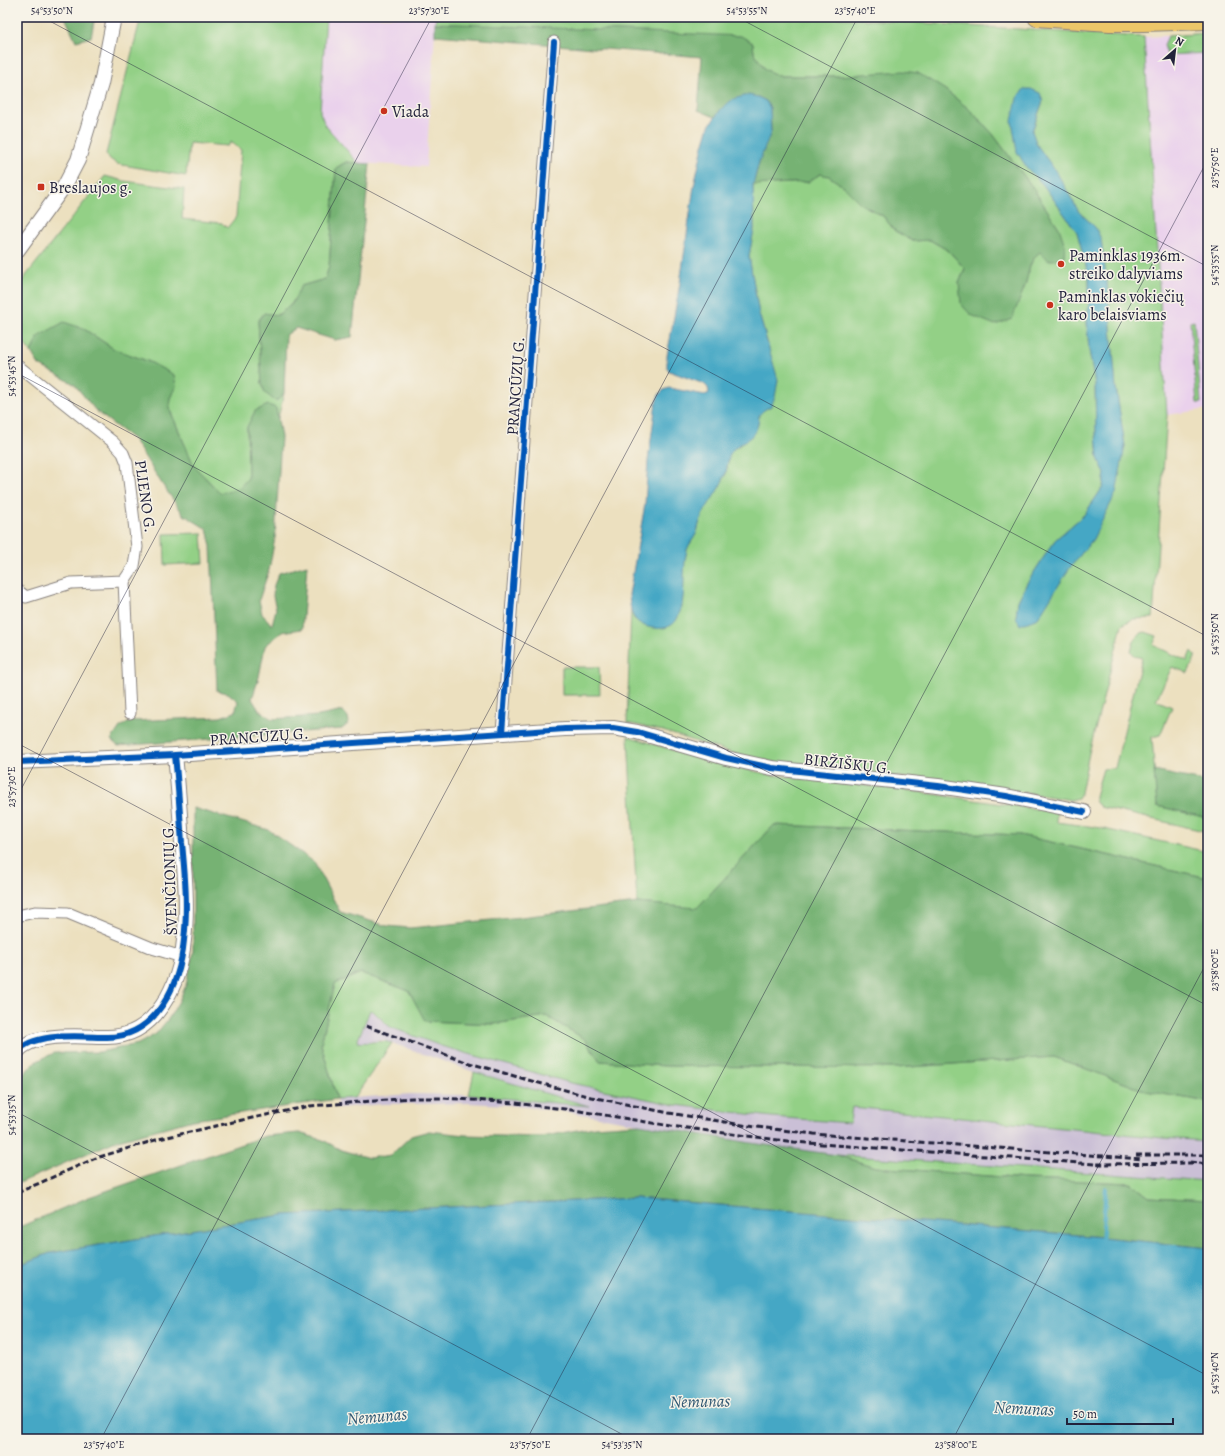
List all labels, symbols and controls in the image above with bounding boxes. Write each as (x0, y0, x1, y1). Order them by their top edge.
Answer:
text: 54°53'50"N (31, 4, 73, 17)
text: 23°57'30"E (409, 4, 449, 17)
text: 54°53'55"N (727, 4, 767, 17)
text: 23°57'40"E (835, 4, 876, 17)
north arrow (1155, 30, 1195, 70)
text: N (1172, 33, 1187, 50)
place label: Viada (391, 101, 430, 123)
marker: Viada (379, 106, 389, 116)
text: 23°57'50"E (1208, 148, 1221, 188)
place label: Breslaujos g. (49, 177, 132, 199)
marker: Breslaujos g. (36, 182, 46, 192)
place label: Paminklas 1936m. streiko dalyviams (1069, 245, 1185, 285)
text: 54°53'55"N (1208, 245, 1221, 285)
marker: Paminklas 1936m. streiko dalyviams (1056, 259, 1066, 269)
place label: Paminklas vokiečių karo belaisviams (1058, 286, 1184, 326)
marker: Paminklas vokiečių karo belaisviams (1045, 300, 1055, 310)
street label: PRANCŪZŲ G. (502, 336, 530, 436)
text: 54°53'45"N (5, 355, 18, 397)
street label: PLIENO G. (129, 458, 161, 534)
text: 54°53'50"N (1208, 613, 1221, 655)
street label: PRANCŪZŲ G. (209, 723, 309, 751)
street label: BIRŽIŠKŲ G. (803, 748, 893, 780)
text: 23°57'30"E (5, 767, 18, 807)
street label: ŠVENČIONIŲ G. (157, 822, 183, 936)
text: 23°58'00"E (1208, 949, 1221, 991)
text: 54°53'35"N (5, 1095, 18, 1135)
text: 54°53'40"N (1208, 1352, 1221, 1394)
water label: Nemunas (670, 1389, 731, 1414)
water label: Nemunas (993, 1395, 1055, 1422)
scale bar (1067, 1400, 1173, 1426)
water label: Nemunas (346, 1402, 408, 1431)
text: 50 m (1073, 1406, 1097, 1422)
text: 23°57'40"E (84, 1438, 125, 1451)
text: 23°57'50"E (510, 1438, 550, 1451)
text: 54°53'35"N (602, 1438, 642, 1451)
text: 23°58'00"E (935, 1438, 977, 1451)

